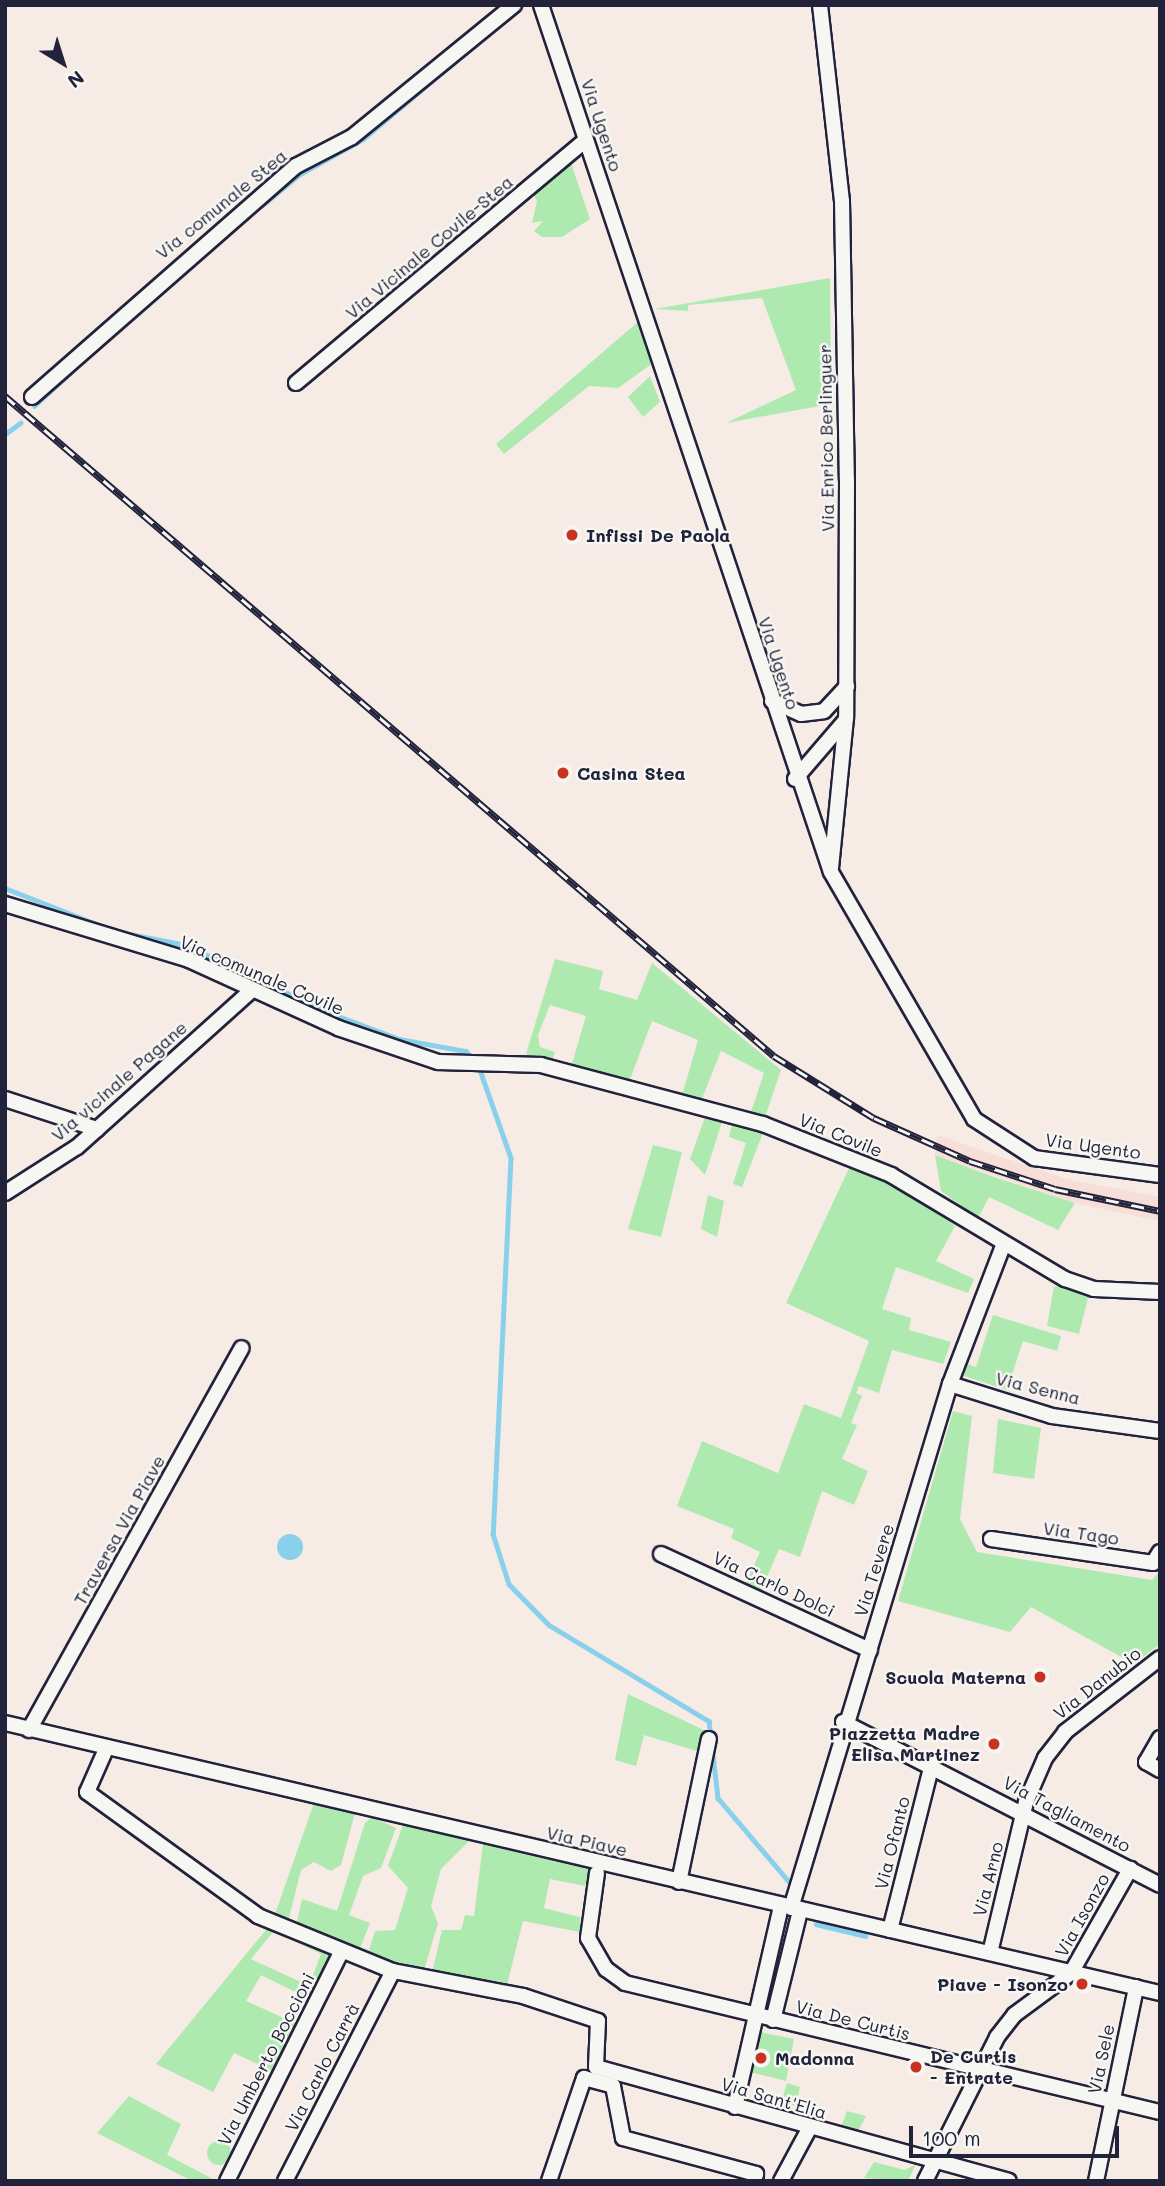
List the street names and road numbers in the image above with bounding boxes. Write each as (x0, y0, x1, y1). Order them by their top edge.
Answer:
street label: Via Ugento (577, 76, 627, 174)
street label: Via comunale Stea (151, 144, 291, 264)
street label: Via Vicinale Covile-Stea (341, 171, 517, 323)
street label: Via Enrico Berlinguer (814, 344, 838, 532)
street label: Via Ugento (754, 614, 804, 712)
street label: Via comunale Covile (177, 931, 347, 1019)
street label: Via vicinale Pagane (47, 1016, 191, 1146)
street label: Via Covile (796, 1108, 886, 1162)
street label: Via Ugento (1044, 1129, 1142, 1163)
street label: Via Senna (993, 1367, 1083, 1409)
street label: Traversa Via Piave (69, 1451, 169, 1609)
street label: Via Tago (1042, 1517, 1120, 1549)
street label: Via Tevere (850, 1521, 898, 1619)
street label: Via Carlo Dolci (710, 1546, 838, 1622)
street label: Via Danubio (1049, 1642, 1145, 1724)
street label: Via Tagliamento (1000, 1771, 1134, 1857)
street label: Via Ofanto (870, 1794, 914, 1892)
street label: Via Piave (544, 1821, 630, 1861)
street label: Via Arno (968, 1839, 1008, 1919)
street label: Via Isonzo (1050, 1870, 1114, 1960)
street label: Via Umberto Boccioni (213, 1969, 319, 2149)
street label: Via De Curtis (794, 1995, 912, 2045)
street label: Via Carlo Carrà (280, 1999, 364, 2135)
street label: Via Sele (1083, 2022, 1119, 2096)
street label: Via Sant'Elia (719, 2073, 829, 2123)

